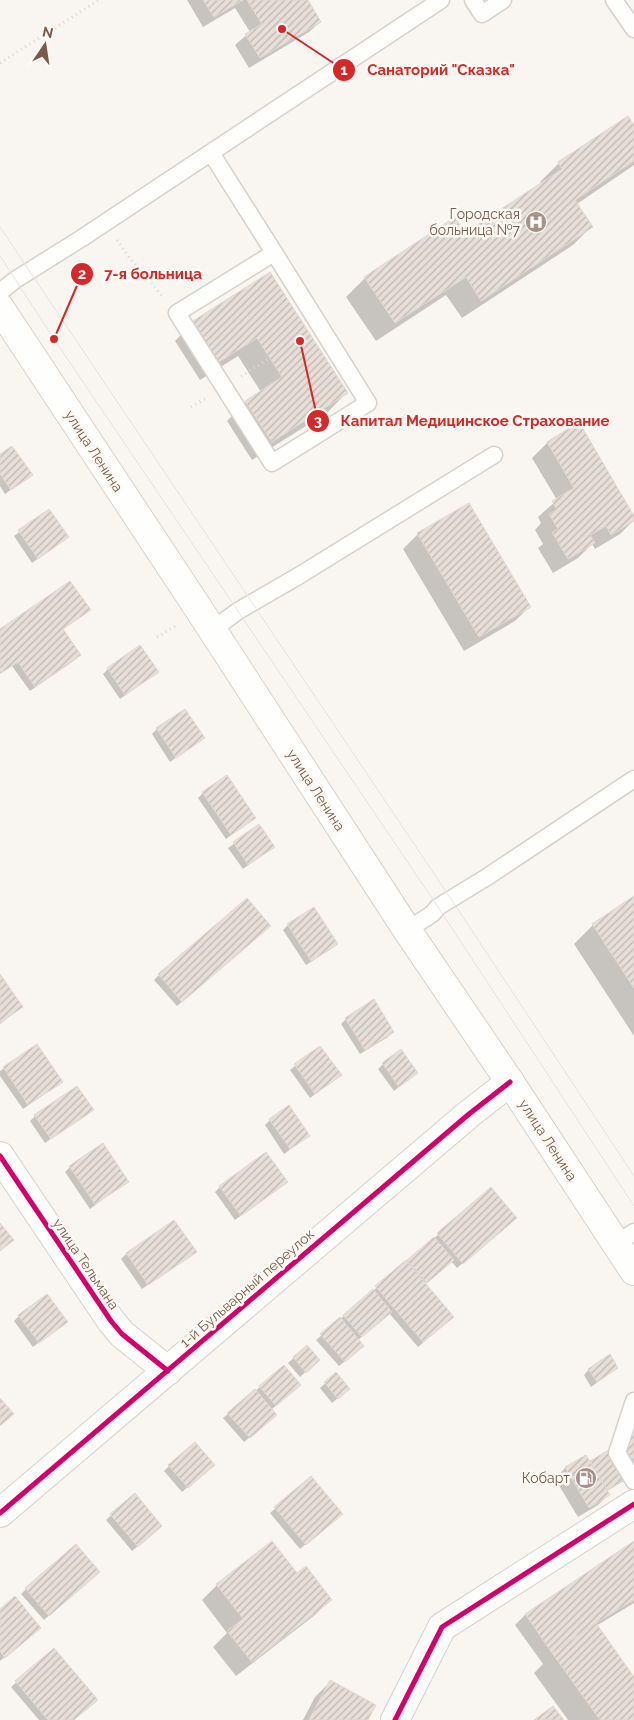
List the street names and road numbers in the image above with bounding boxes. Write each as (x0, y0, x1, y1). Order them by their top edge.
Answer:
street label: улица Ленина (62, 407, 126, 495)
street label: улица Ленина (284, 746, 348, 834)
street label: улица Ленина (516, 1096, 580, 1184)
street label: улица Тельмана (50, 1216, 122, 1312)
street label: 1-й Бульварный переулок (177, 1225, 317, 1351)

